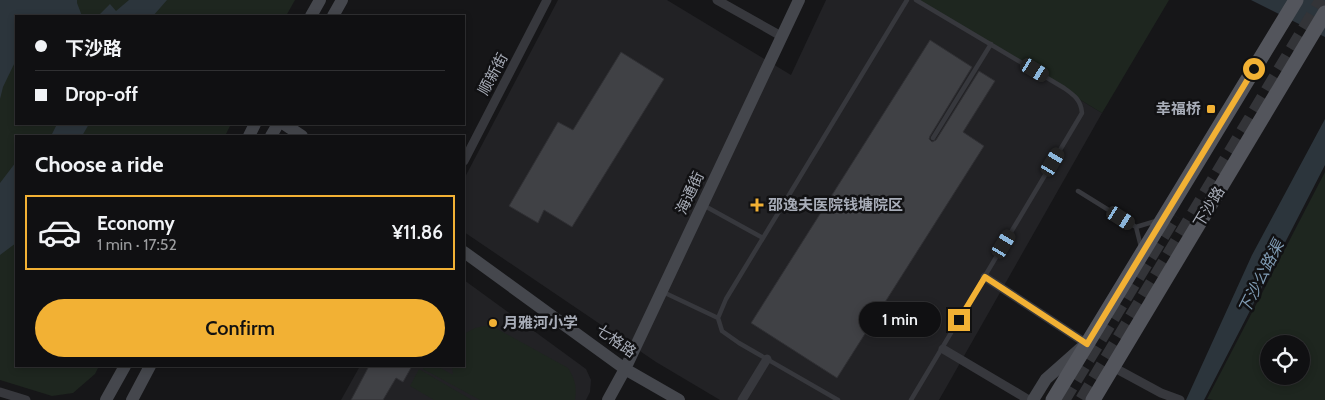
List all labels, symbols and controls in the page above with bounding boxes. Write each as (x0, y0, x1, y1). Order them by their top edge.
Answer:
text: 下沙路 (65, 37, 122, 60)
street label: 顺新街 (474, 50, 512, 98)
car (1018, 56, 1051, 84)
route start (1243, 58, 1265, 80)
text: Drop-off (65, 83, 138, 106)
place label: 幸福桥 (1156, 100, 1201, 118)
marker: 幸福桥 (1205, 103, 1217, 115)
car (1038, 145, 1067, 179)
text: Choose a ride (35, 151, 164, 178)
street label: 海通街 (672, 169, 708, 217)
street label: 下沙路 (1190, 183, 1228, 231)
place label: 邵逸夫医院钱塘院区 (768, 196, 903, 214)
marker: 邵逸夫医院钱塘院区 (750, 198, 764, 212)
car (1104, 204, 1137, 232)
icon: car (37, 210, 82, 255)
text: Economy (97, 212, 175, 235)
text: ¥11.86 (392, 221, 443, 244)
car (989, 227, 1018, 261)
text: 1 min · 17:52 (97, 235, 177, 254)
water label: 下沙公路渠 (1234, 235, 1289, 317)
button: Confirm (35, 299, 445, 357)
callout: 1 min (859, 302, 942, 338)
route end (948, 309, 970, 331)
text: 1 min (882, 310, 918, 329)
place label: 月雅河小学 (503, 314, 578, 332)
marker: 月雅河小学 (487, 317, 499, 329)
street label: 七格路 (592, 321, 640, 361)
map controls (1260, 335, 1310, 385)
button: locate (1260, 335, 1310, 385)

